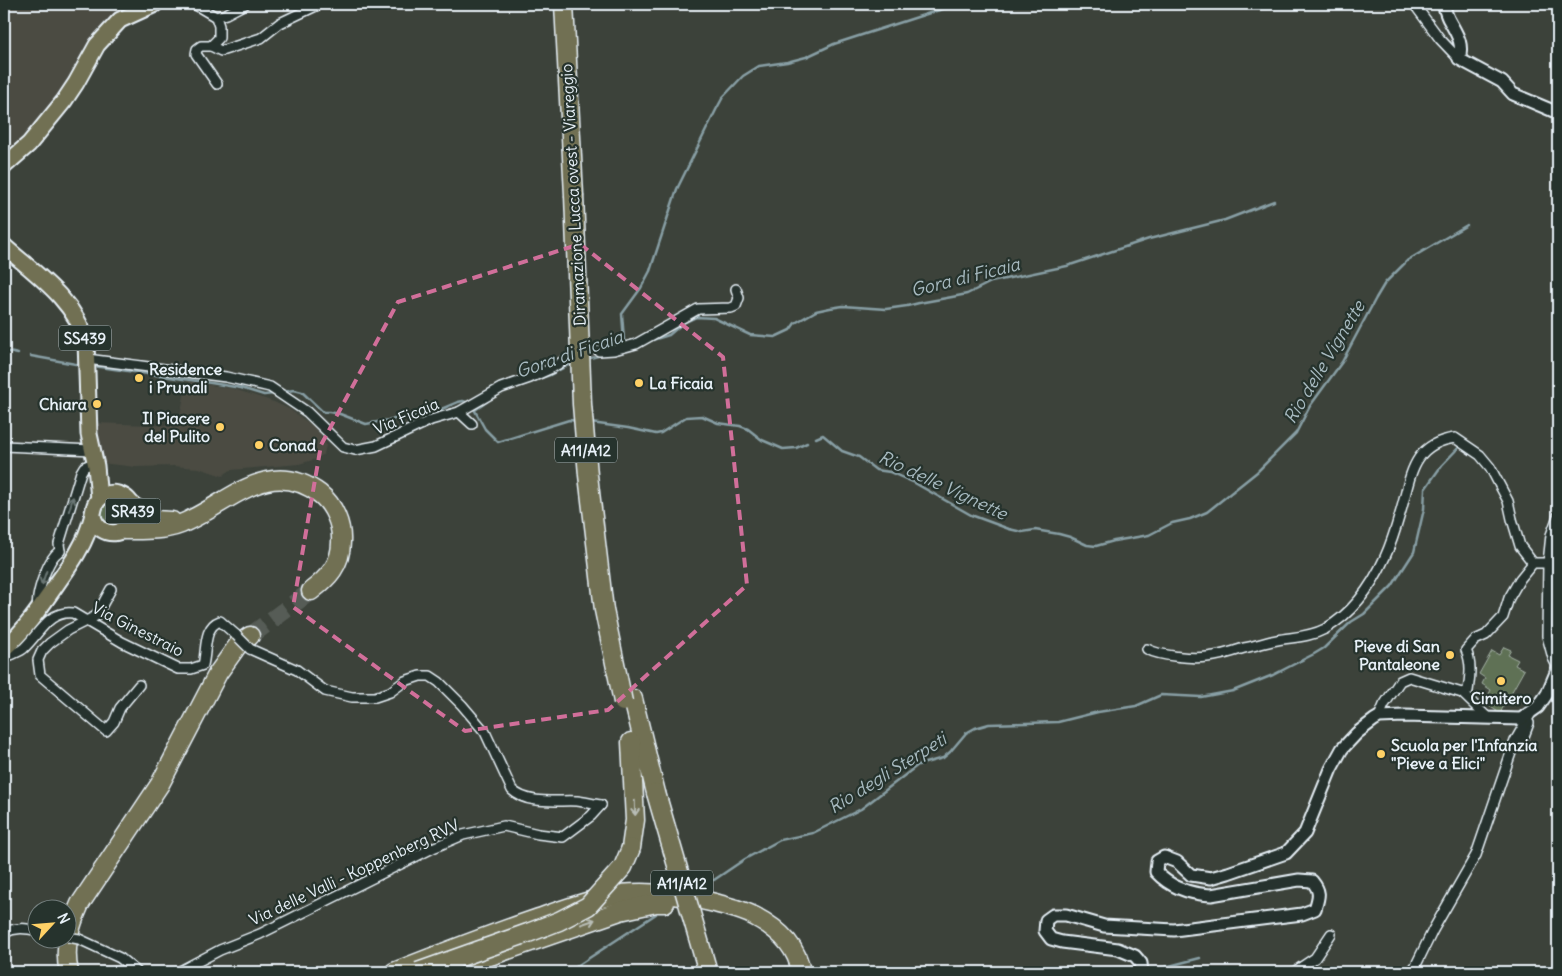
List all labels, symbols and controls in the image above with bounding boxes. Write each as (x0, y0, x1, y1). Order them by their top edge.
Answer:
street label: Diramazione Lucca ovest - Viareggio (556, 63, 590, 327)
water label: Gora di Ficaia (908, 252, 1024, 302)
water label: Rio delle Vignette (1278, 295, 1370, 428)
water label: Gora di Ficaia (513, 324, 627, 383)
road number: SS439 (59, 326, 111, 350)
place label: Residence i Prunali (149, 359, 222, 397)
marker: Residence i Prunali (133, 372, 145, 384)
place label: La Ficaia (649, 373, 713, 393)
marker: La Ficaia (633, 377, 645, 389)
street label: Via Ficaia (370, 393, 442, 439)
place label: Chiara (39, 394, 87, 414)
marker: Chiara (91, 398, 103, 410)
place label: Il Piacere del Pulito (142, 408, 210, 446)
marker: Il Piacere del Pulito (214, 421, 226, 433)
place label: Conad (269, 435, 317, 455)
road number: A11/A12 (555, 438, 617, 462)
marker: Conad (253, 439, 265, 451)
water label: Rio delle Vignette (875, 445, 1012, 525)
one-way arrow (66, 497, 76, 513)
road number: SR439 (106, 498, 160, 524)
one-way arrow (39, 570, 48, 586)
street label: Via Ginestraio (89, 597, 187, 661)
place label: Pieve di San Pantaleone (1354, 636, 1440, 674)
marker: Pieve di San Pantaleone (1444, 649, 1456, 661)
marker: Cimitero (1495, 675, 1507, 687)
place label: Cimitero (1471, 688, 1531, 708)
water label: Rio degli Sterpeti (824, 726, 952, 819)
place label: Scuola per l'Infanzia "Pieve a Elici" (1391, 735, 1537, 773)
marker: Scuola per l'Infanzia "Pieve a Elici" (1375, 748, 1387, 760)
one-way arrow (630, 800, 639, 816)
street label: Via delle Valli - Koppenberg RVV (246, 814, 462, 930)
road number: A11/A12 (651, 870, 713, 896)
north arrow (28, 898, 78, 948)
text: N (53, 910, 74, 927)
one-way arrow (580, 917, 595, 926)

